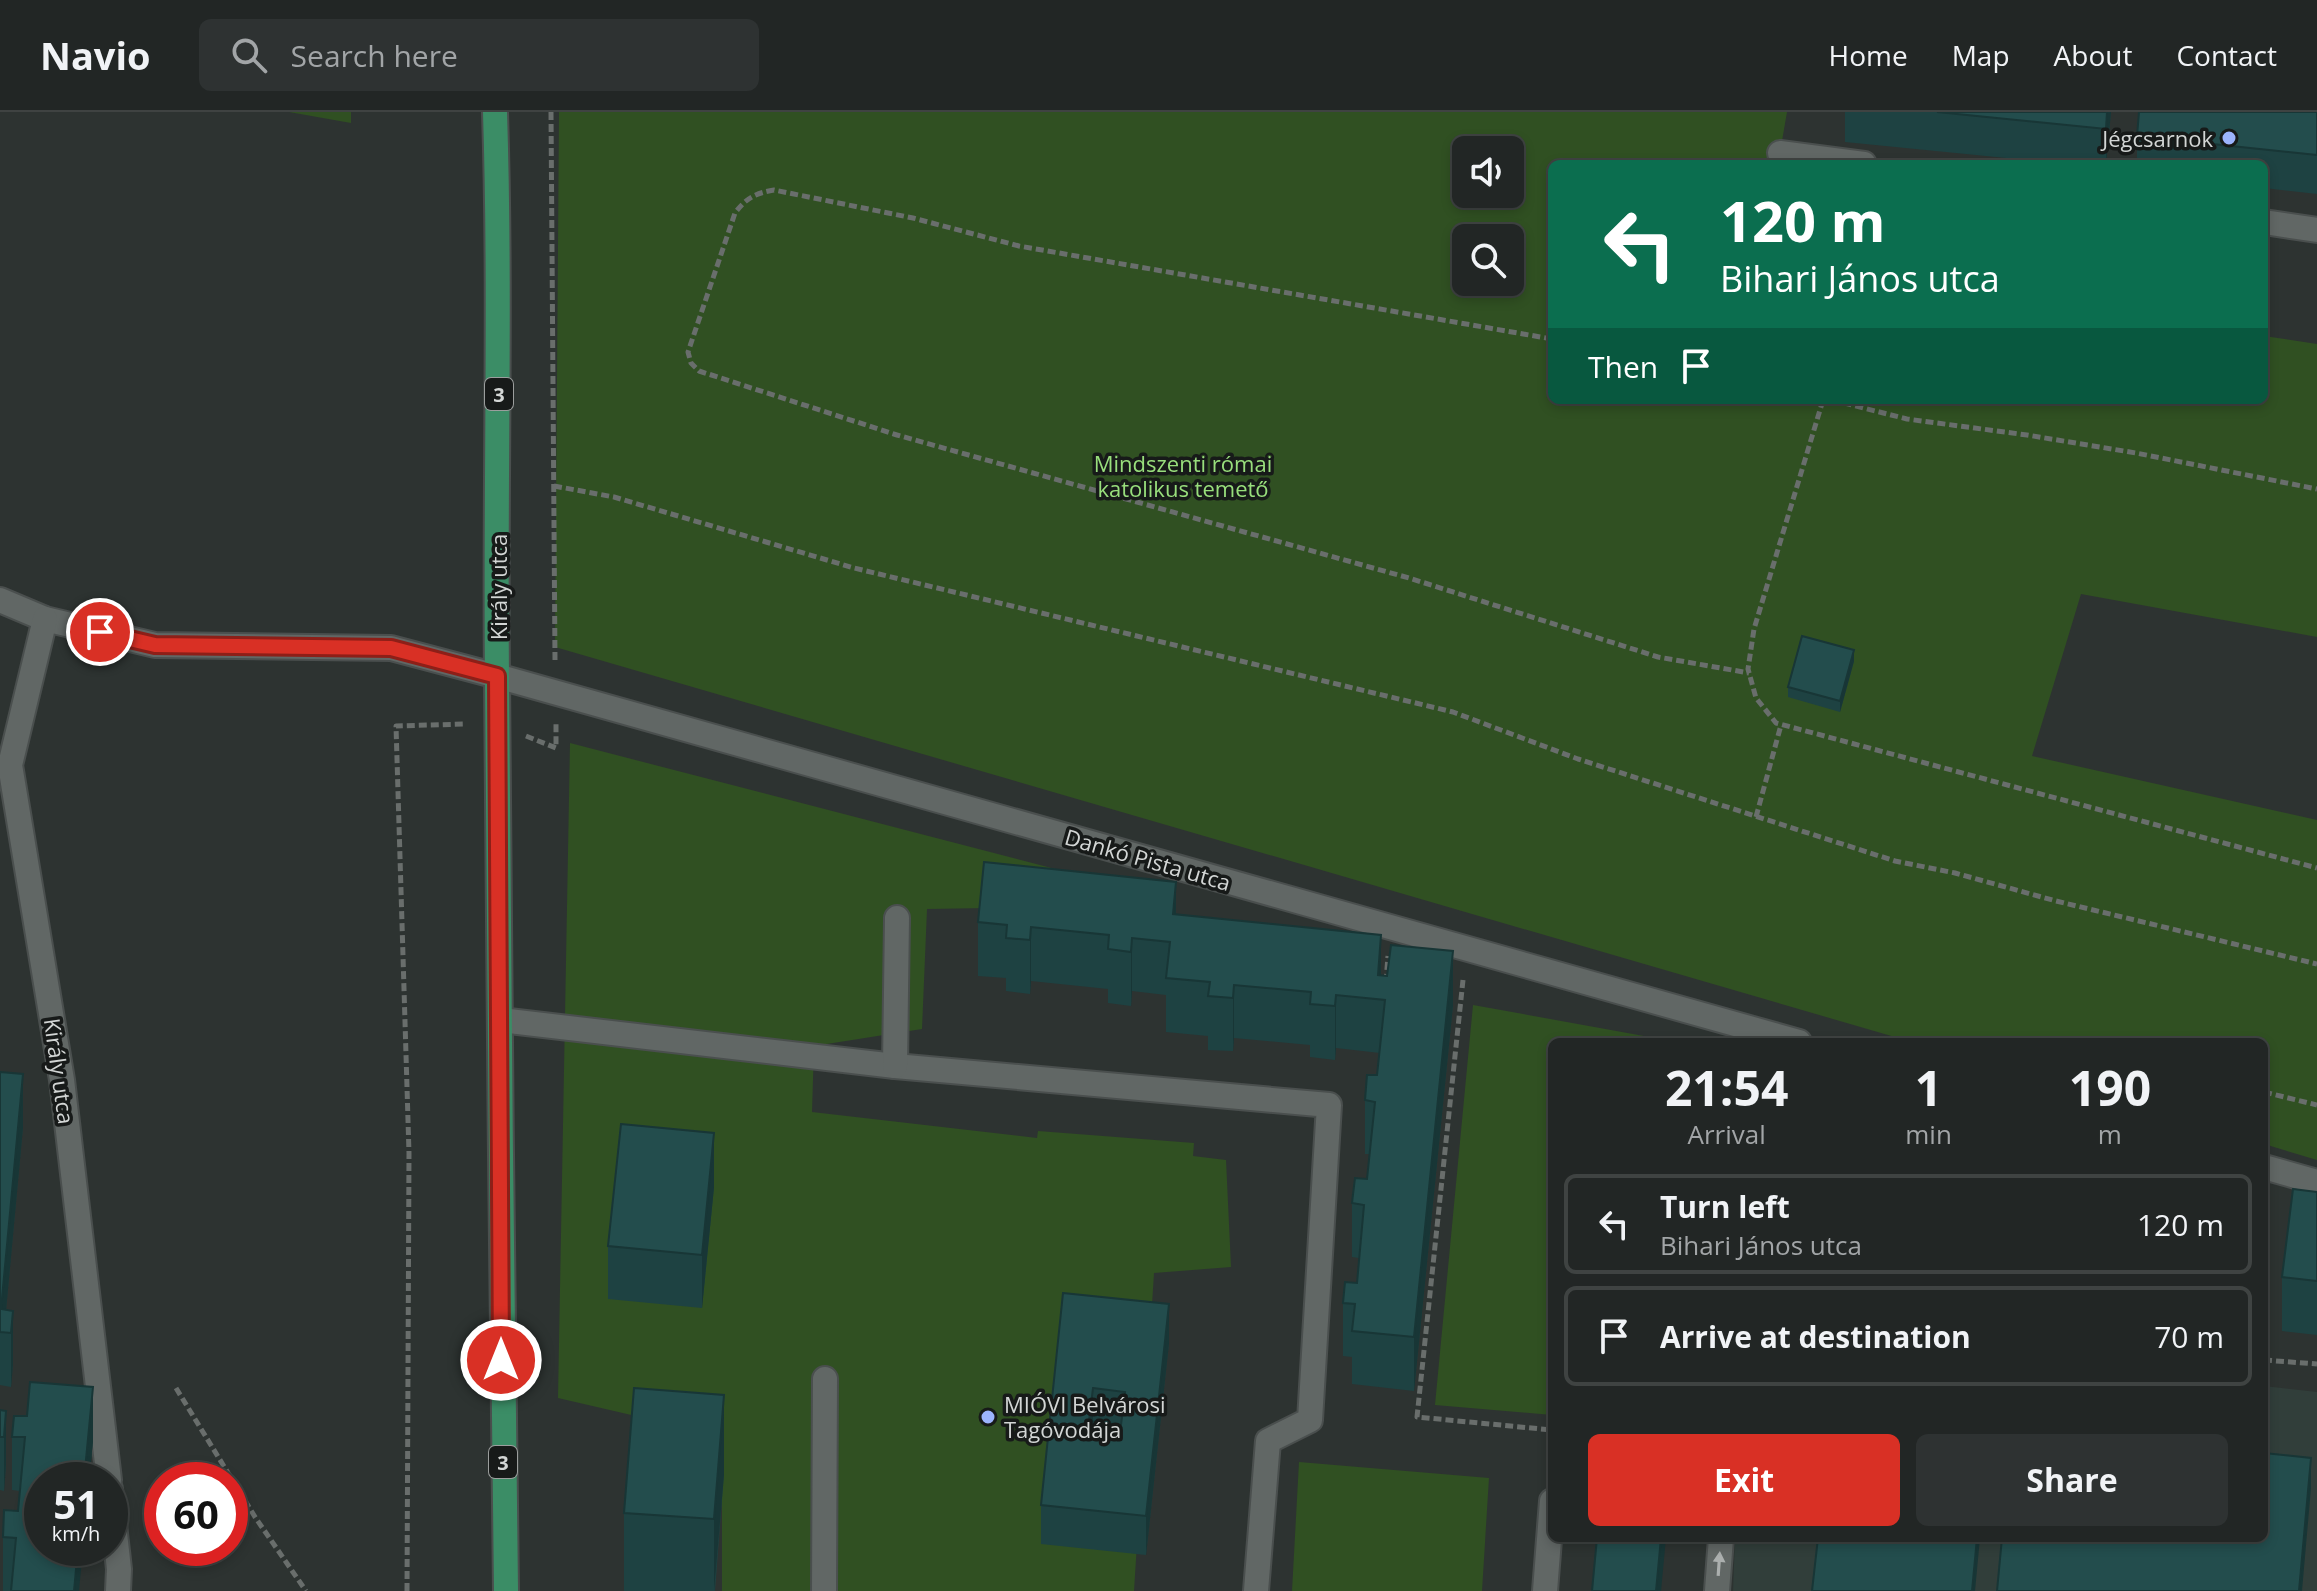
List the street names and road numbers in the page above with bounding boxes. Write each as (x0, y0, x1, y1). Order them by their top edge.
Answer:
road number: 3 (485, 378, 513, 410)
street label: Király utca (483, 534, 513, 640)
street label: Dankó Pista utca (1062, 821, 1234, 897)
street label: Király utca (38, 1016, 82, 1126)
road number: 3 (489, 1446, 517, 1478)

